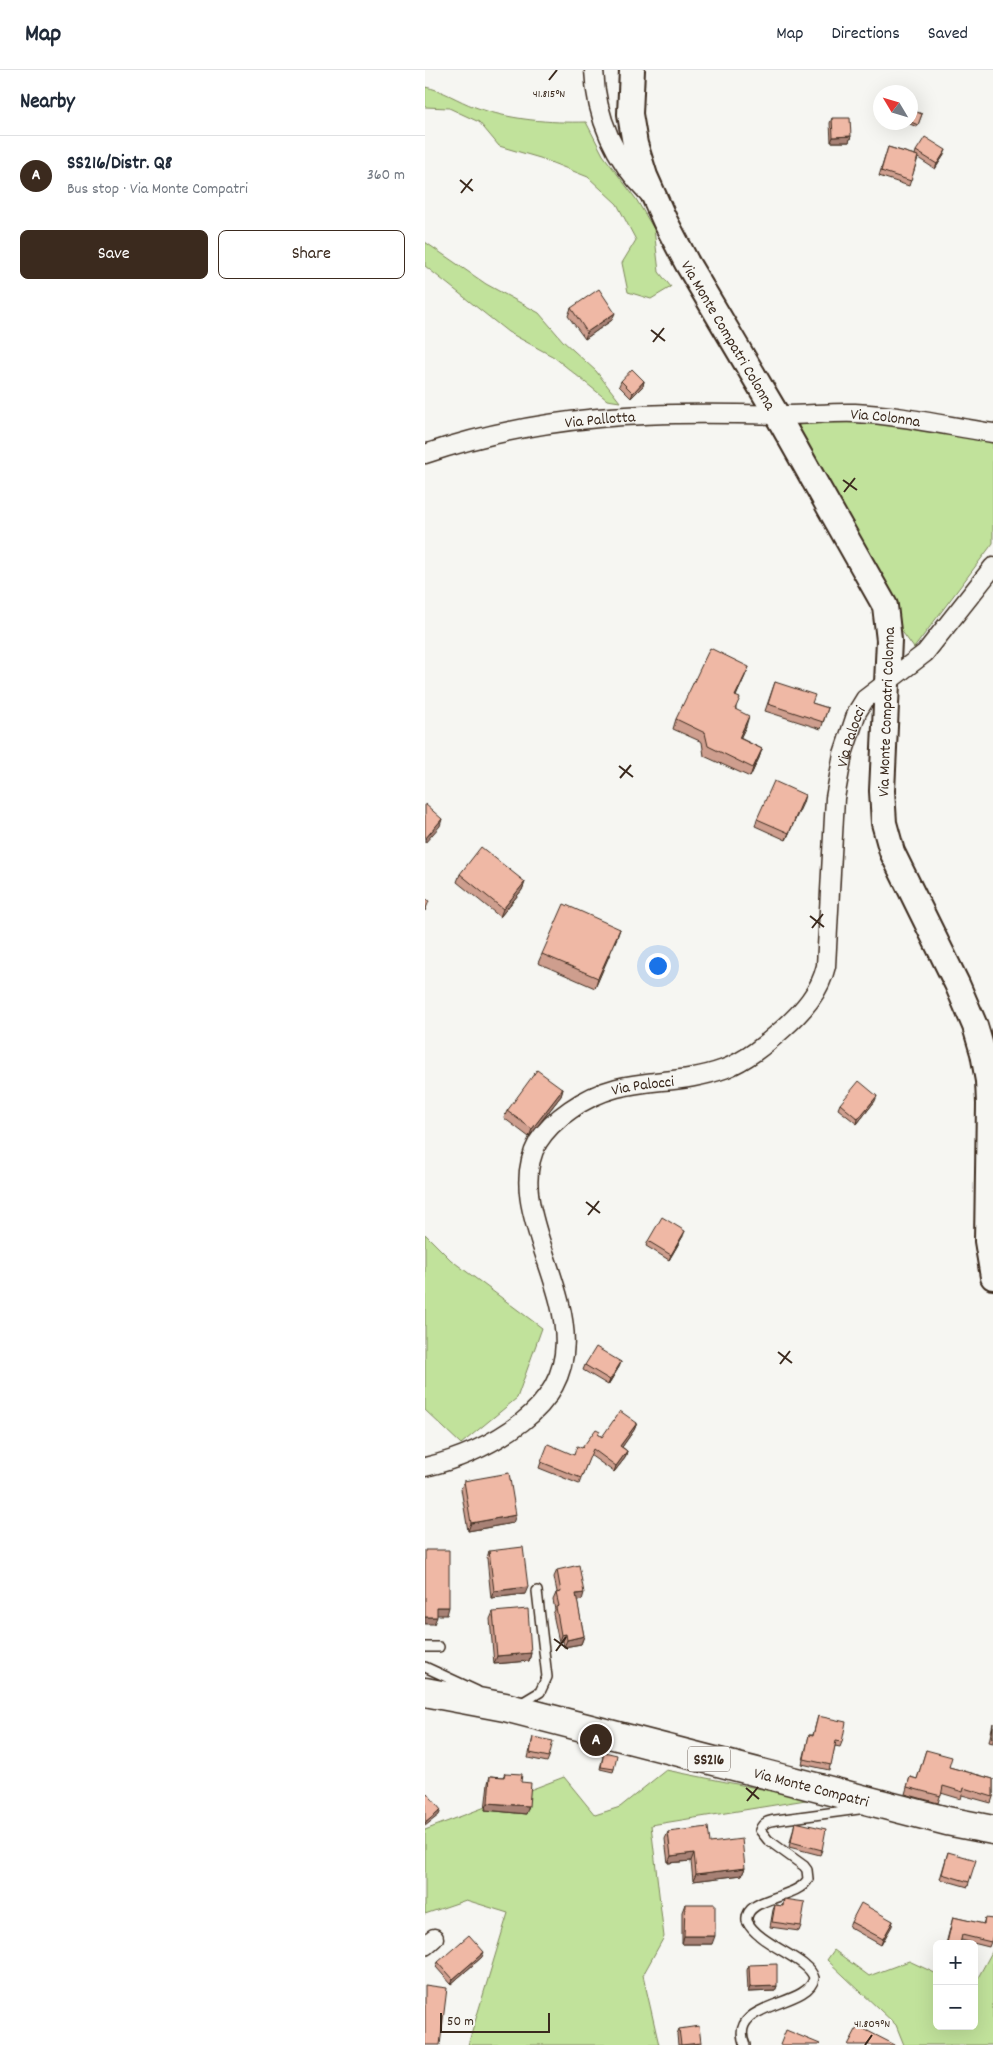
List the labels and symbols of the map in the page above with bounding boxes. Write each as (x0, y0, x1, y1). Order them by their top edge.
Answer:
north arrow (873, 85, 918, 130)
text: 41.815°N (533, 86, 565, 103)
street label: Via Monte Compatri Colonna (674, 257, 781, 415)
street label: Via Colonna (850, 404, 922, 434)
street label: Via Pallotta (564, 406, 636, 436)
street label: Via Monte Compatri Colonna (873, 626, 902, 797)
street label: Via Palocci (832, 702, 872, 769)
your location (645, 953, 671, 979)
street label: Via Palocci (609, 1071, 675, 1103)
pin: A (580, 1721, 612, 1759)
road number: SS216 (688, 1746, 730, 1772)
street label: Via Monte Compatri (751, 1763, 871, 1814)
scale bar (440, 2010, 550, 2033)
text: 41.809°N (854, 2016, 890, 2033)

